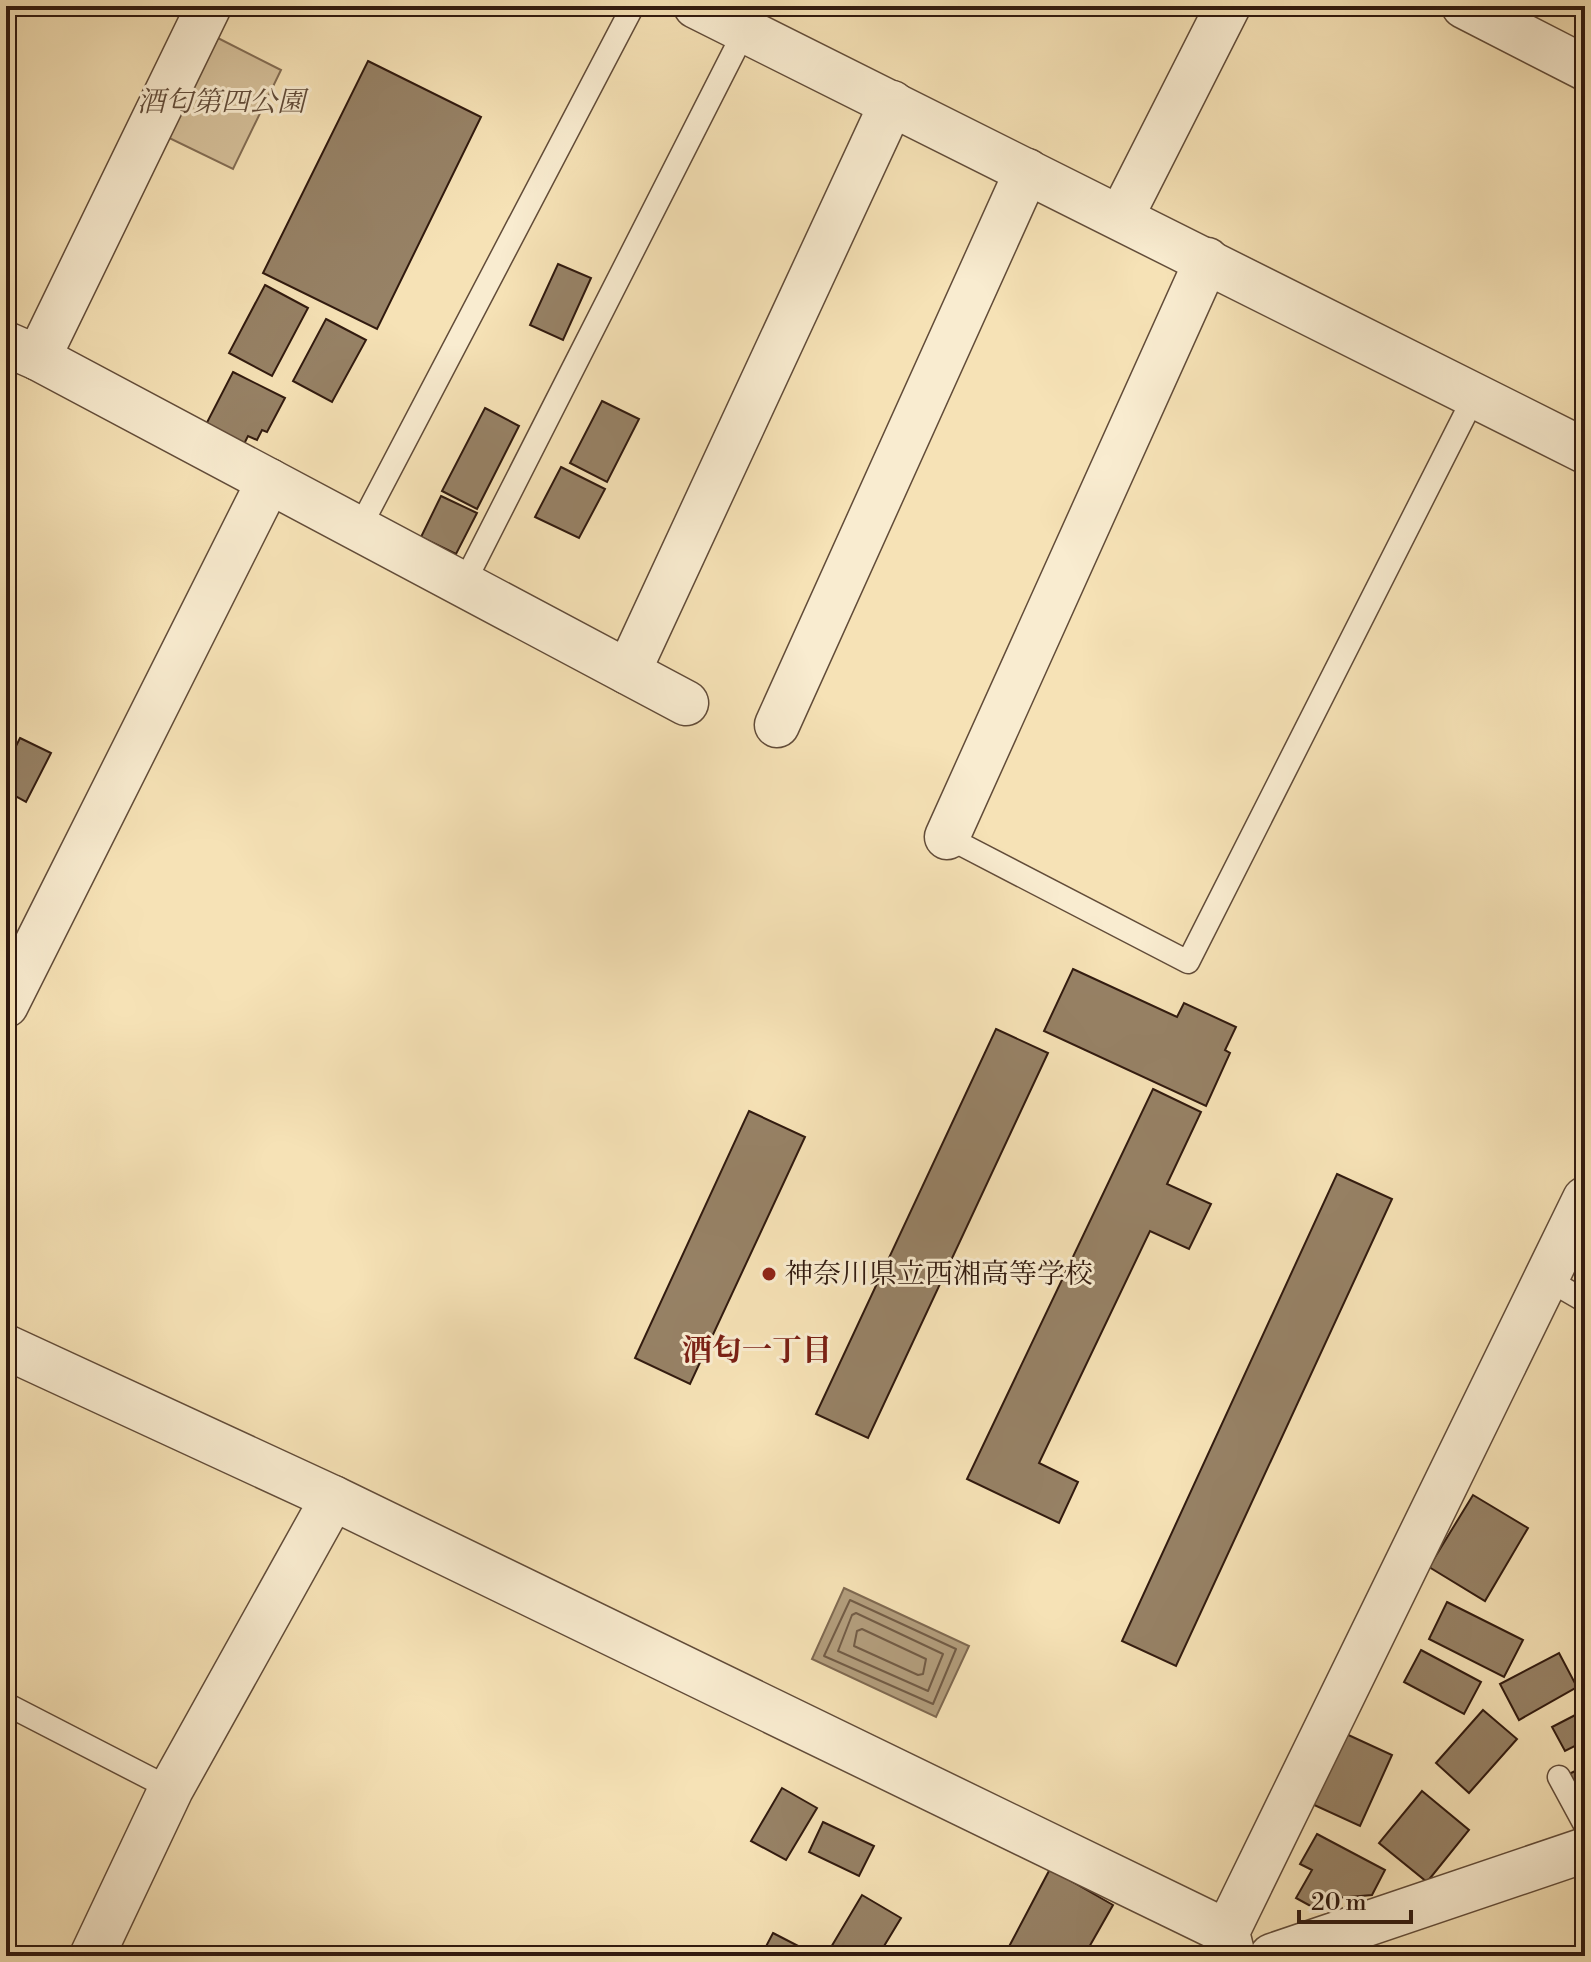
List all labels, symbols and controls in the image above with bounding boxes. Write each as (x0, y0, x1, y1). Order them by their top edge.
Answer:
park label: 酒匂第四公園 (137, 85, 309, 120)
place label: 神奈川県立西湘高等学校 (785, 1257, 1093, 1292)
marker: 神奈川県立西湘高等学校 (760, 1265, 778, 1283)
district label: 酒匂一丁目 (682, 1332, 832, 1370)
scale bar (1299, 1874, 1411, 1924)
text: 20 m (1311, 1888, 1367, 1918)

